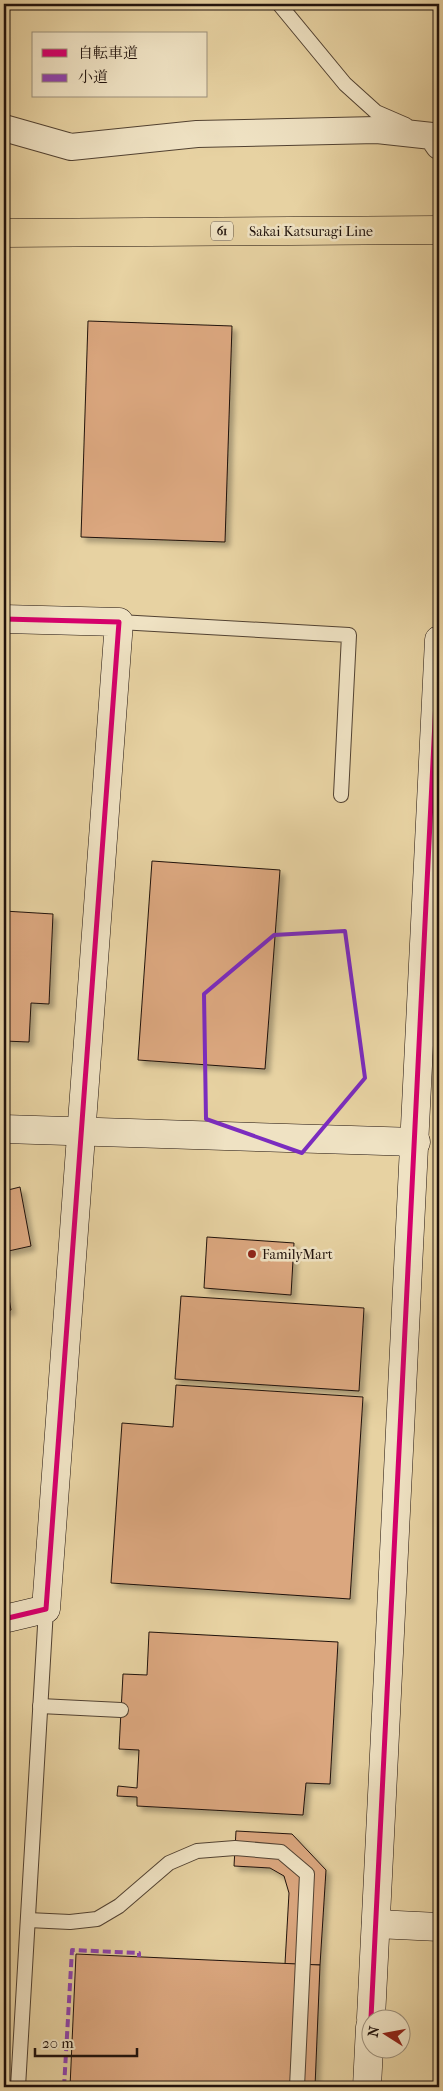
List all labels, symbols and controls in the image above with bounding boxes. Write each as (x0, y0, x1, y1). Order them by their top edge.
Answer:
legend (32, 32, 208, 98)
text: 自転車道 (78, 44, 138, 62)
text: 小道 (78, 68, 108, 86)
road number: 61 (211, 222, 233, 240)
street label: Sakai Katsuragi Line (249, 223, 373, 240)
place label: FamilyMart (262, 1246, 333, 1263)
marker: FamilyMart (246, 1248, 258, 1260)
north arrow (360, 2008, 410, 2058)
text: N (364, 2024, 383, 2038)
scale bar (35, 2026, 138, 2058)
text: 20 m (42, 2034, 74, 2052)

